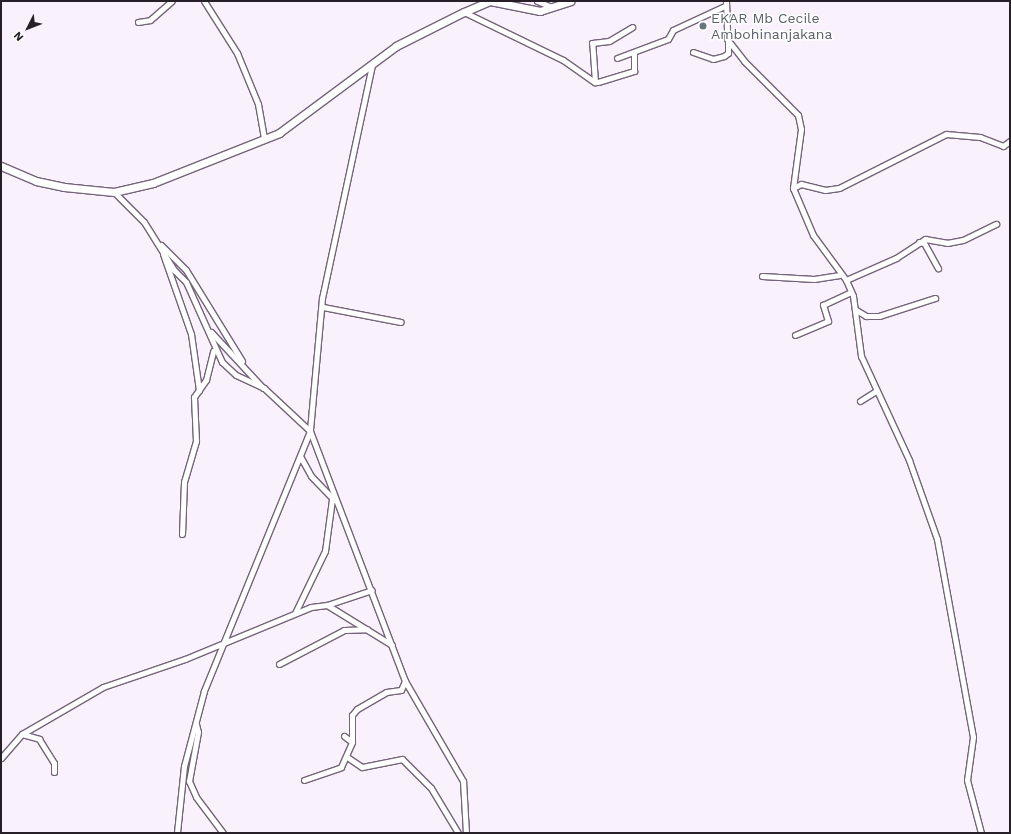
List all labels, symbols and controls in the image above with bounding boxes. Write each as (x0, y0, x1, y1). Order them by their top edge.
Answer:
north arrow (8, 8, 48, 48)
place label: EKAR Mb Cecile Ambohinanjakana (711, 10, 832, 42)
marker: EKAR Mb Cecile Ambohinanjakana (698, 21, 708, 31)
text: N (11, 29, 26, 44)

